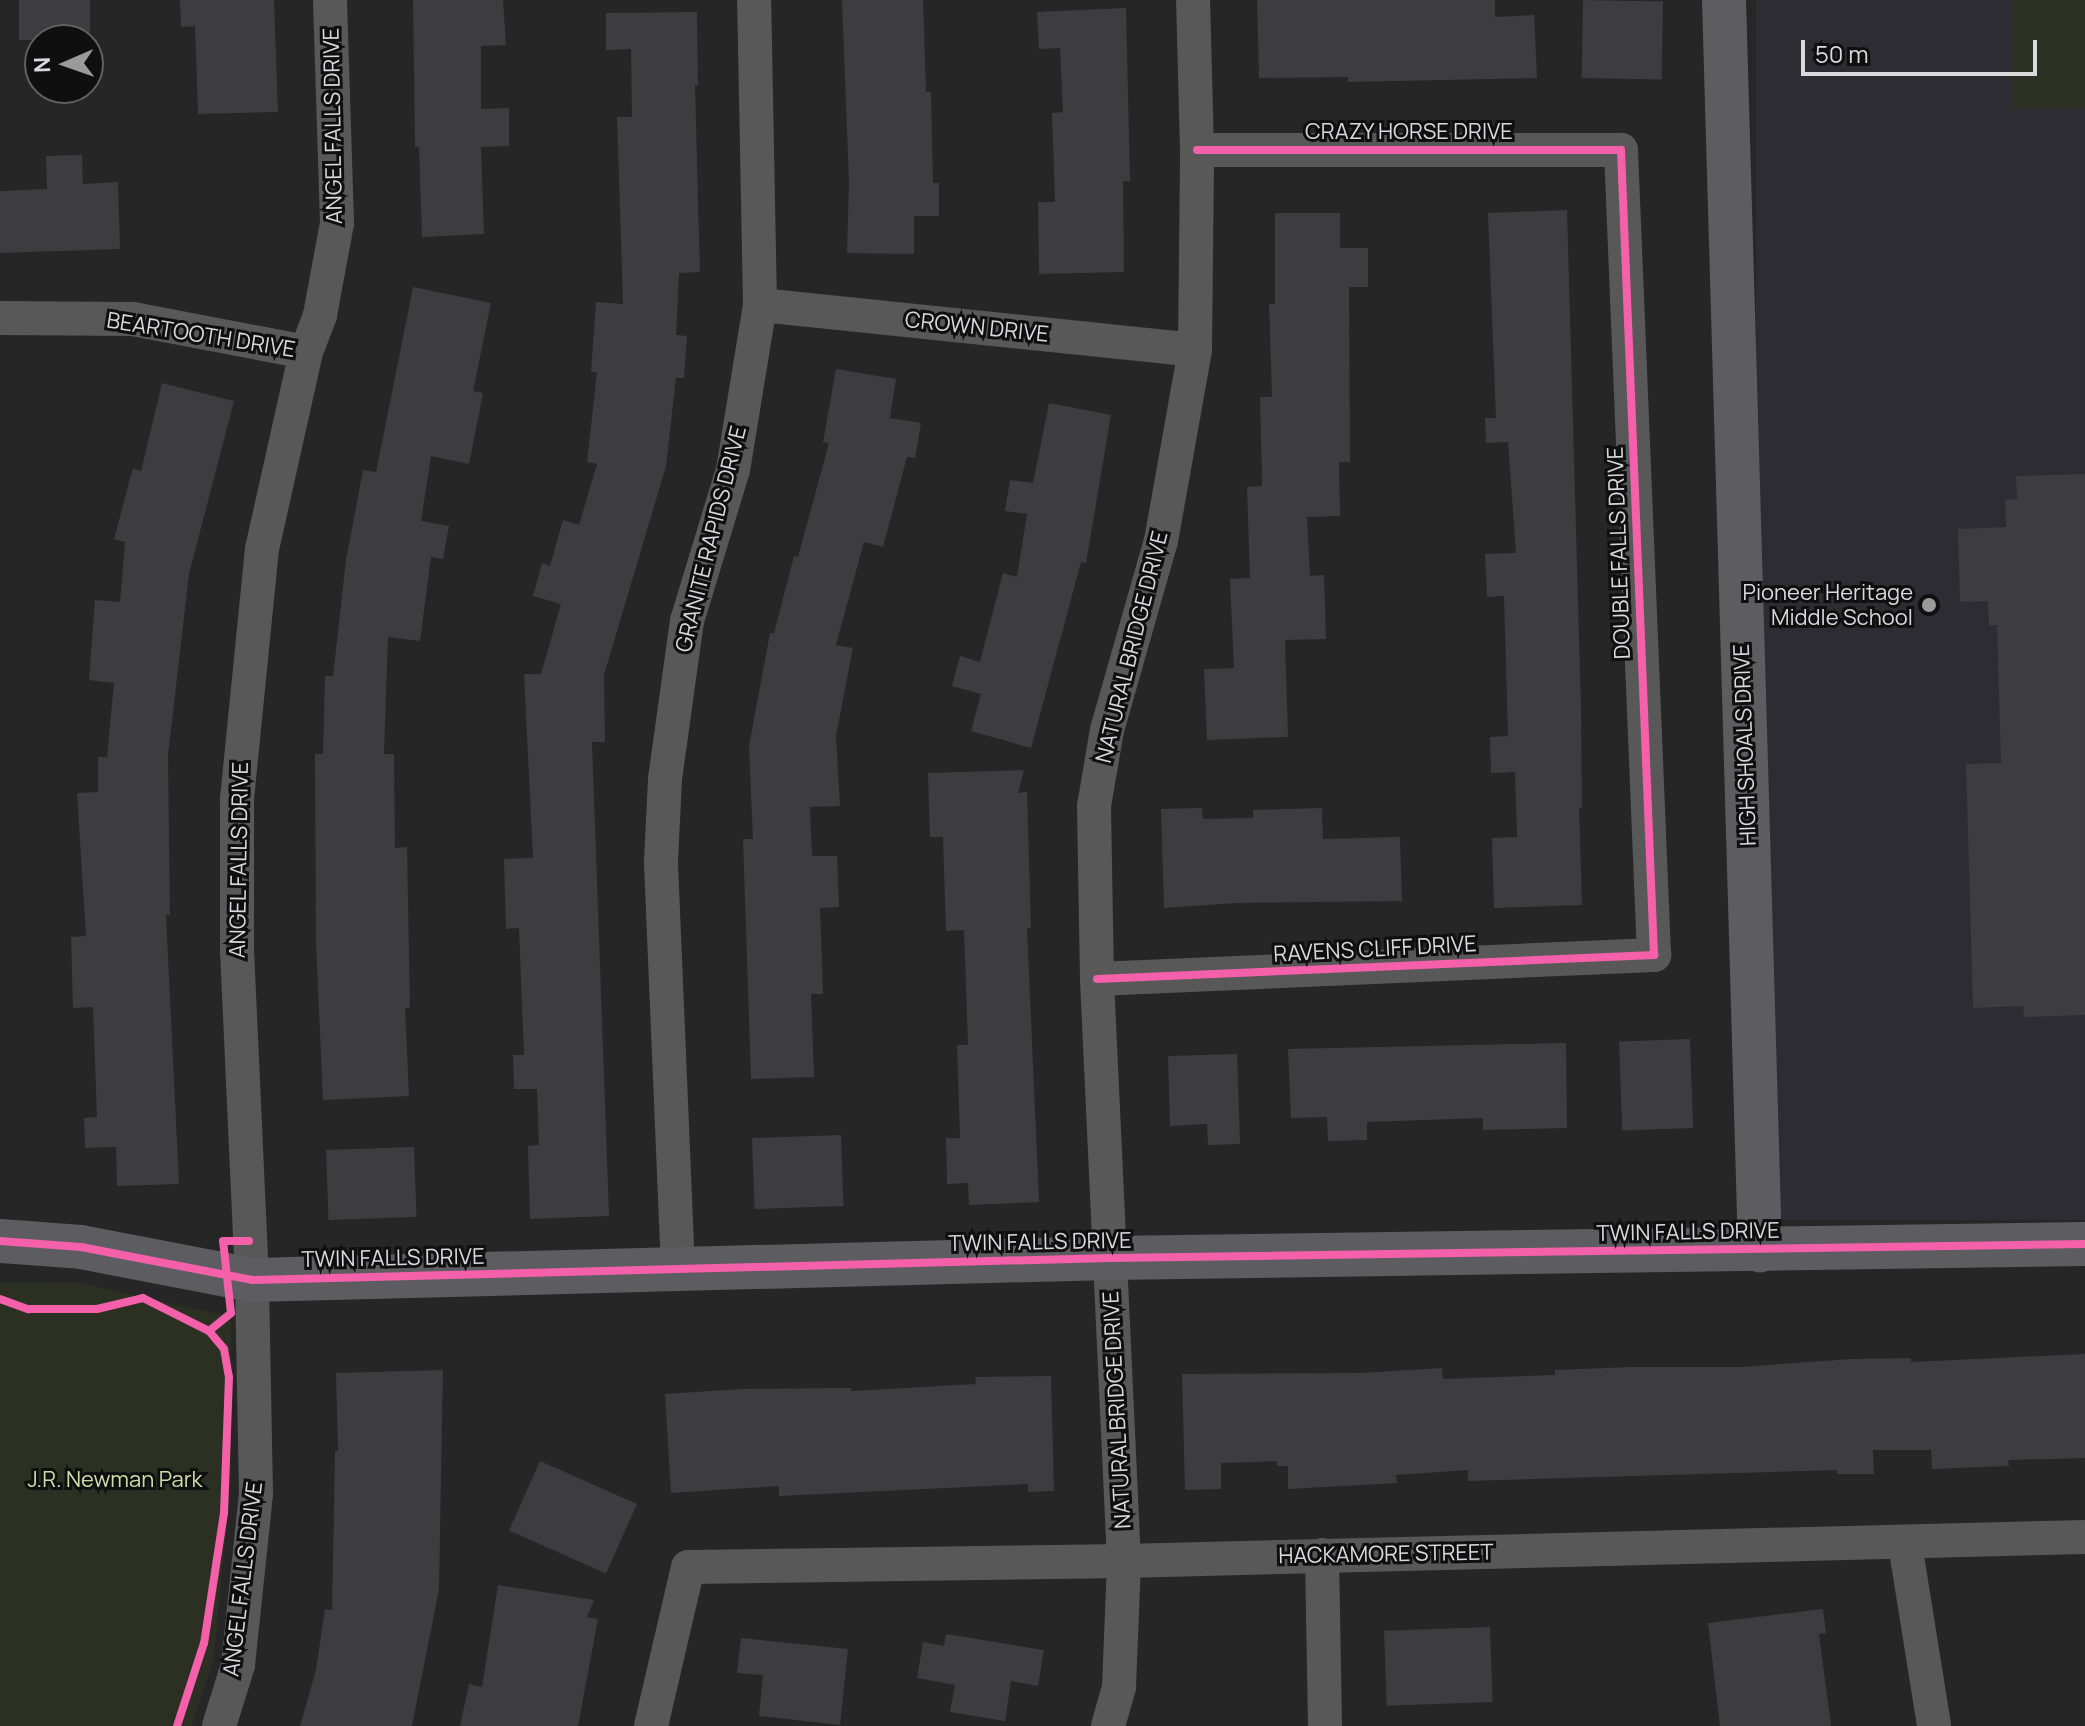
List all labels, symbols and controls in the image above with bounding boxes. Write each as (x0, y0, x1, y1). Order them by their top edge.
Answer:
north arrow (24, 24, 104, 104)
scale bar (1805, 24, 2041, 74)
street label: ANGEL FALLS DRIVE (318, 27, 348, 225)
text: 50 m (1815, 37, 1869, 70)
text: N (27, 56, 57, 73)
street label: CRAZY HORSE DRIVE (1305, 119, 1513, 145)
street label: CROWN DRIVE (904, 306, 1050, 348)
street label: BEARTOOTH DRIVE (105, 307, 297, 363)
street label: GRANITE RAPIDS DRIVE (670, 423, 752, 655)
street label: DOUBLE FALLS DRIVE (1602, 446, 1636, 660)
street label: NATURAL BRIDGE DRIVE (1090, 528, 1174, 766)
place label: Pioneer Heritage Middle School (1743, 579, 1913, 630)
marker: Pioneer Heritage Middle School (1920, 596, 1938, 614)
street label: HIGH SHOALS DRIVE (1728, 644, 1762, 846)
street label: ANGEL FALLS DRIVE (224, 761, 254, 959)
street label: RAVENS CLIFF DRIVE (1273, 930, 1477, 968)
street label: TWIN FALLS DRIVE (1596, 1217, 1780, 1247)
street label: TWIN FALLS DRIVE (948, 1227, 1132, 1257)
street label: TWIN FALLS DRIVE (301, 1243, 485, 1273)
street label: NATURAL BRIDGE DRIVE (1098, 1290, 1136, 1530)
park label: J.R. Newman Park (27, 1467, 203, 1493)
street label: ANGEL FALLS DRIVE (218, 1479, 268, 1679)
street label: HACKAMORE STREET (1278, 1539, 1494, 1569)

